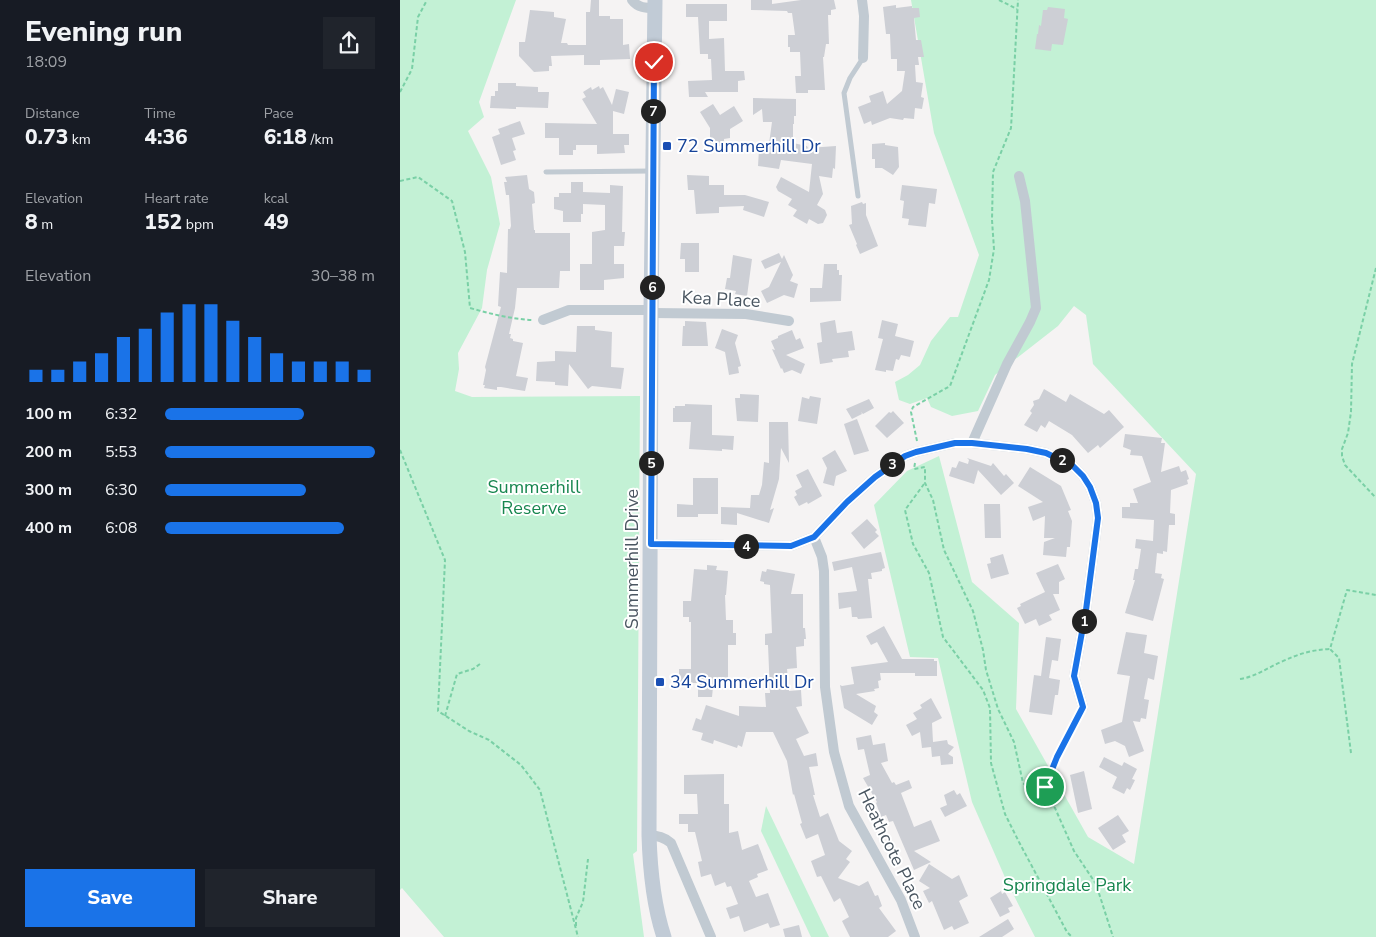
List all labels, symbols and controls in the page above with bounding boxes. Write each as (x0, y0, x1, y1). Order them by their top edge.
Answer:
text: Evening run (25, 13, 182, 51)
button: share (323, 17, 375, 69)
pin (633, 41, 675, 83)
icon: check (640, 48, 668, 76)
text: 18:09 (25, 51, 67, 73)
pin: 7 (640, 98, 666, 124)
text: 7 (649, 102, 658, 121)
text: Distance (25, 104, 79, 123)
text: Time (144, 104, 175, 123)
text: Pace (264, 104, 293, 123)
text: 0.73 (25, 123, 68, 151)
text: 4:36 (144, 123, 188, 151)
text: 6:18 (264, 123, 307, 151)
text: km (68, 130, 91, 149)
text: /km (307, 130, 333, 149)
place label: 72 Summerhill Dr (677, 134, 821, 158)
marker: 72 Summerhill Dr (661, 140, 673, 152)
text: Elevation (25, 189, 83, 208)
text: Heart rate (144, 189, 208, 208)
text: kcal (264, 189, 288, 208)
text: 8 (25, 208, 38, 236)
text: 152 (144, 208, 182, 236)
text: 49 (264, 208, 289, 236)
text: m (38, 215, 53, 234)
text: bpm (182, 215, 214, 234)
text: Elevation (25, 265, 91, 287)
text: 30–38 m (311, 265, 375, 287)
pin: 6 (640, 274, 664, 300)
text: 6 (648, 278, 657, 297)
street label: Kea Place (681, 285, 761, 313)
text: 100 m (25, 403, 72, 425)
text: 6:32 (105, 403, 137, 425)
text: 200 m (25, 441, 72, 463)
text: 5:53 (105, 441, 137, 463)
pin: 2 (1050, 448, 1074, 472)
pin: 5 (638, 450, 664, 476)
text: 2 (1058, 451, 1067, 470)
pin: 3 (880, 452, 904, 476)
text: 5 (647, 454, 656, 473)
text: 3 (888, 455, 897, 474)
park label: Summerhill Reserve (487, 475, 581, 520)
text: 300 m (25, 479, 72, 501)
text: 6:30 (105, 479, 137, 501)
street label: Summerhill Drive (620, 489, 644, 629)
text: 400 m (25, 517, 72, 539)
text: 6:08 (105, 517, 137, 539)
pin: 4 (734, 534, 758, 558)
text: 4 (742, 537, 751, 556)
pin: 1 (1072, 608, 1096, 634)
text: 1 (1080, 612, 1089, 631)
place label: 34 Summerhill Dr (670, 670, 814, 694)
marker: 34 Summerhill Dr (654, 676, 666, 688)
pin (1024, 766, 1066, 808)
icon: arrive (1031, 773, 1059, 801)
street label: Heathcote Place (852, 784, 932, 914)
button: Save (25, 869, 195, 927)
button: Share (205, 869, 375, 927)
park label: Springdale Park (1003, 873, 1132, 897)

